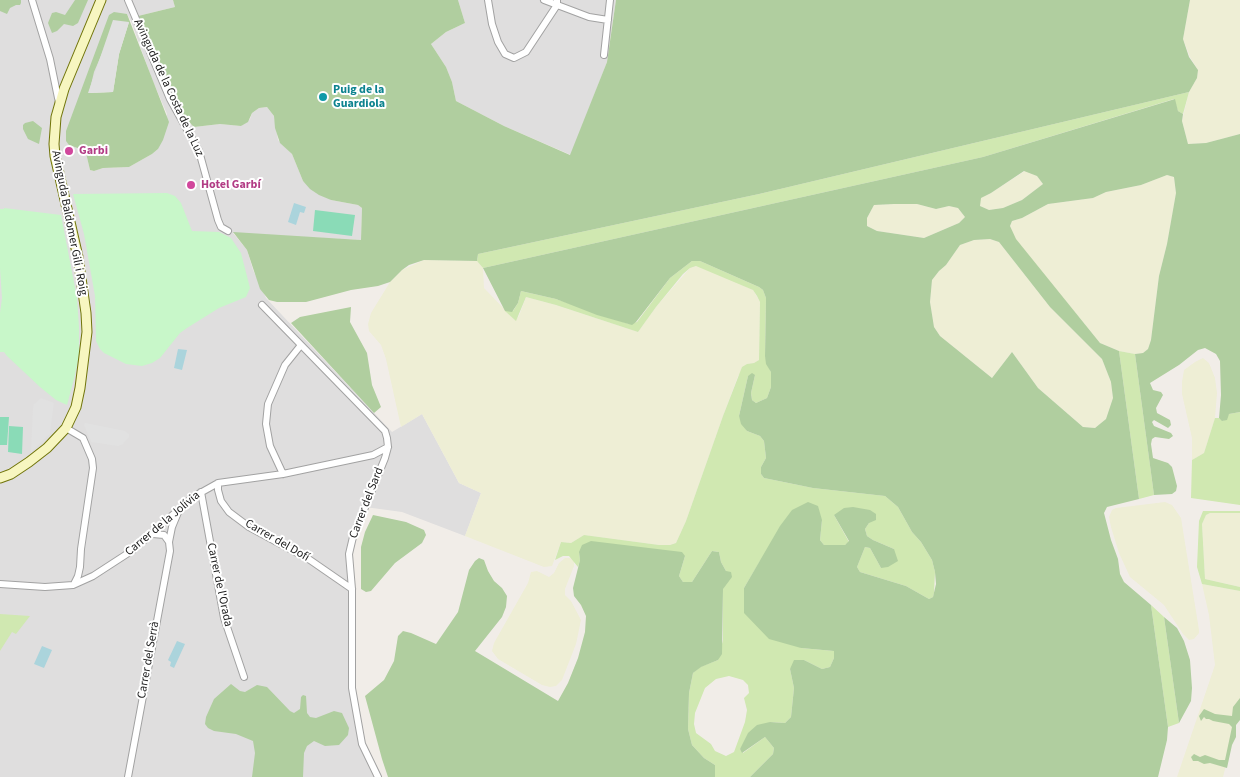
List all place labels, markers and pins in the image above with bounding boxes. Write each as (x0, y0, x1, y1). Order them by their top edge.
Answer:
place label: Puig de la Guardiola (333, 83, 385, 111)
marker: Puig de la Guardiola (317, 91, 329, 103)
place label: Garbi (79, 144, 108, 158)
marker: Garbi (63, 145, 75, 157)
place label: Hotel Garbí (201, 178, 261, 192)
marker: Hotel Garbí (185, 179, 197, 191)

